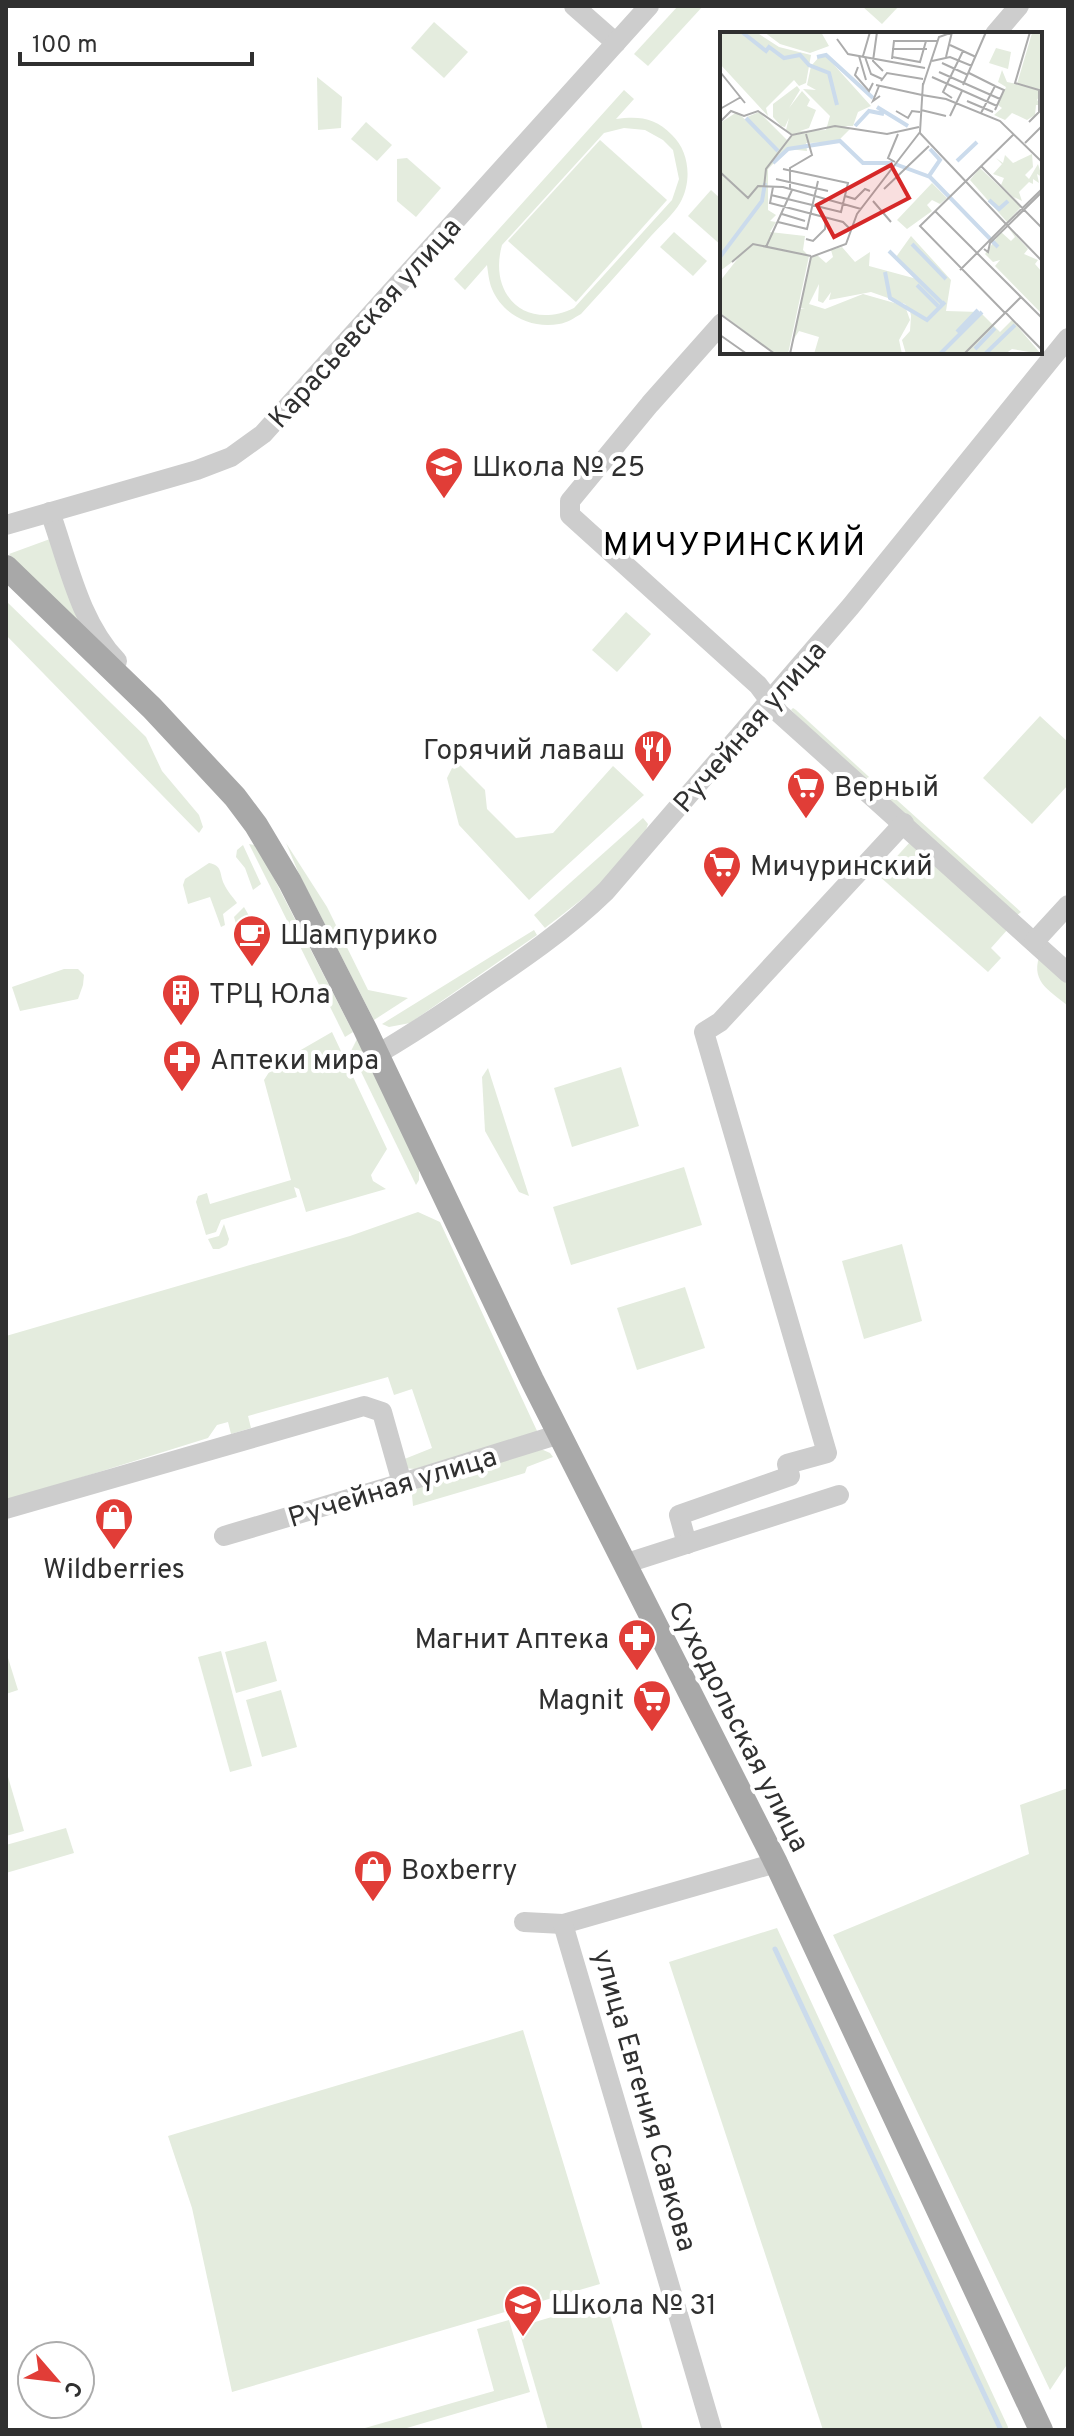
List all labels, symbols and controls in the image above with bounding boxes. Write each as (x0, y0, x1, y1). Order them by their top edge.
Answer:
scale bar (20, 16, 252, 66)
text: 100 m (32, 31, 98, 61)
inset map (720, 32, 1042, 354)
street label: Карасьевская улица (262, 211, 471, 437)
school or university icon: Школа № 25 (423, 445, 465, 500)
place label: Школа № 25 (472, 451, 645, 487)
district label: МИЧУРИНСКИЙ (603, 524, 867, 567)
street label: Ручейная улица (667, 635, 836, 821)
restaurant icon: Горячий лаваш (632, 728, 674, 783)
place label: Горячий лаваш (423, 734, 625, 770)
supermarket icon: Верный (785, 765, 827, 820)
place label: Верный (834, 771, 939, 807)
supermarket icon: Мичуринский (701, 844, 743, 899)
place label: Мичуринский (750, 850, 933, 886)
cafe icon: Шампурико (231, 913, 273, 968)
place label: Шампурико (280, 919, 438, 955)
building icon: ТРЦ Юла (160, 972, 202, 1027)
place label: ТРЦ Юла (209, 978, 331, 1014)
pharmacy icon: Аптеки мира (161, 1038, 203, 1093)
place label: Аптеки мира (210, 1044, 379, 1080)
street label: Ручейная улица (284, 1440, 502, 1538)
shop icon: Wildberries (93, 1496, 135, 1551)
place label: Wildberries (43, 1553, 185, 1589)
street label: Суходольская улица (658, 1596, 816, 1859)
pharmacy icon: Магнит Аптека (616, 1617, 658, 1672)
place label: Магнит Аптека (415, 1623, 609, 1659)
supermarket icon: Magnit (631, 1678, 673, 1733)
place label: Magnit (538, 1684, 624, 1720)
shop icon: Boxberry (352, 1848, 394, 1903)
place label: Boxberry (401, 1854, 517, 1890)
street label: улица Евгения Савкова (583, 1946, 704, 2256)
school or university icon: Школа № 31 (502, 2283, 544, 2338)
place label: Школа № 31 (551, 2289, 717, 2325)
north arrow (16, 2340, 96, 2420)
text: С (56, 2376, 87, 2401)

